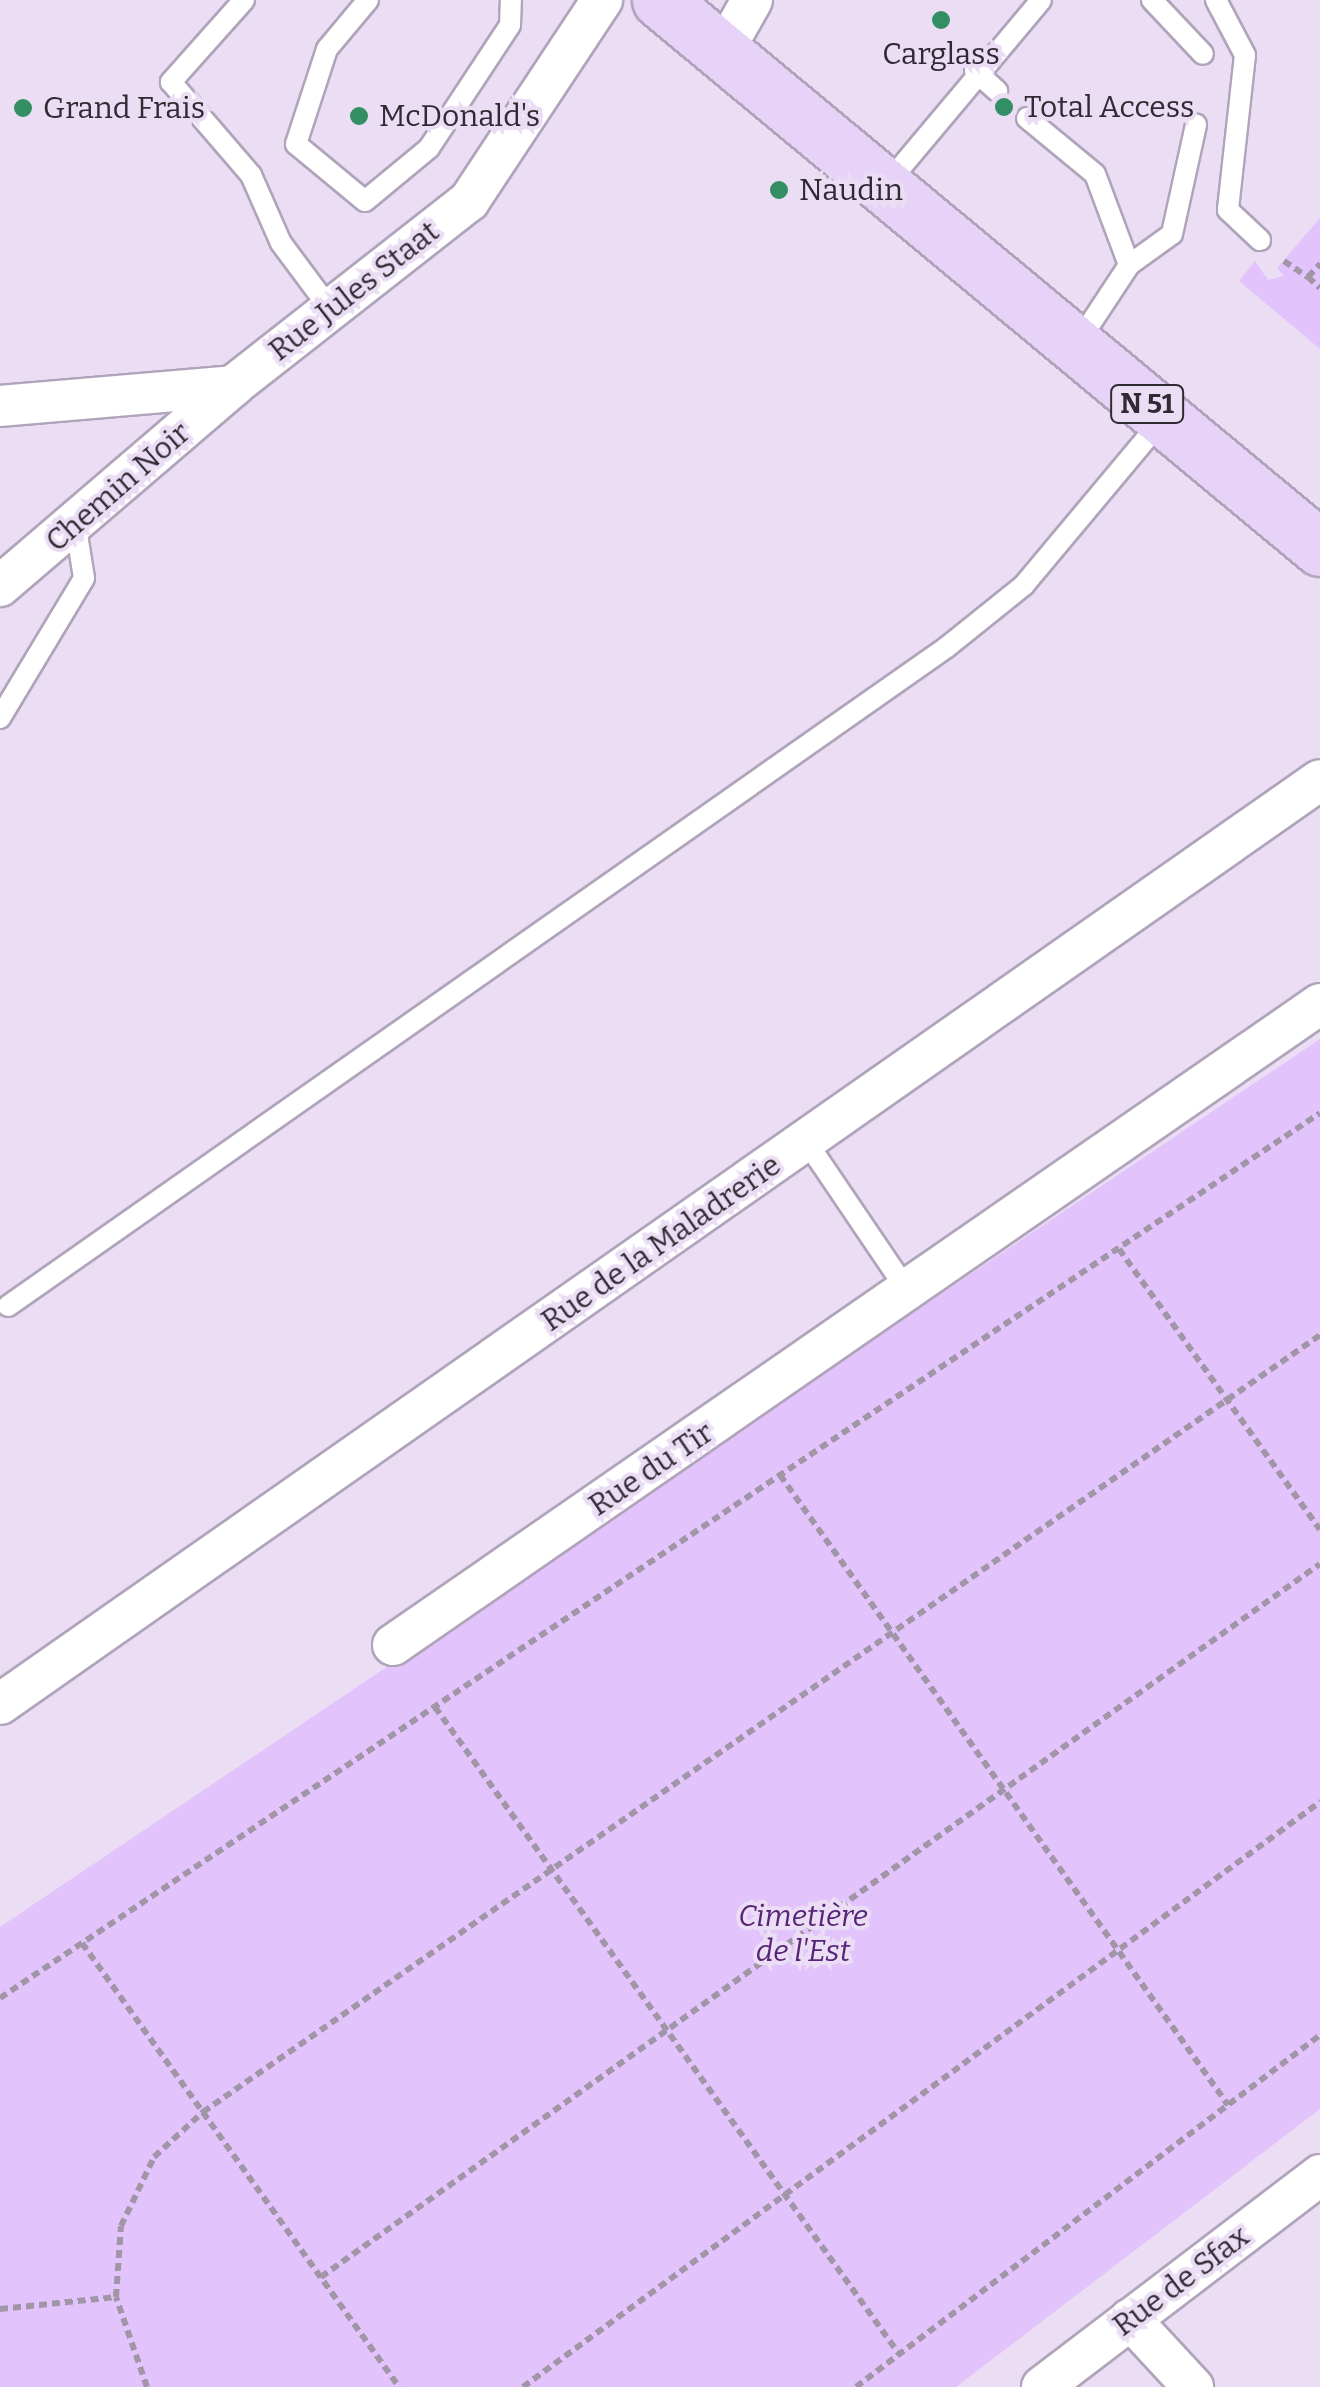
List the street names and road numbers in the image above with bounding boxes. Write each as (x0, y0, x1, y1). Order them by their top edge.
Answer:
street label: Rue Jules Staat (262, 214, 446, 368)
road number: N 51 (1110, 381, 1184, 427)
street label: Chemin Noir (39, 415, 197, 559)
street label: Rue de la Maladrerie (535, 1147, 787, 1339)
street label: Rue du Tir (582, 1414, 720, 1524)
street label: Rue de Sfax (1106, 2218, 1256, 2344)

